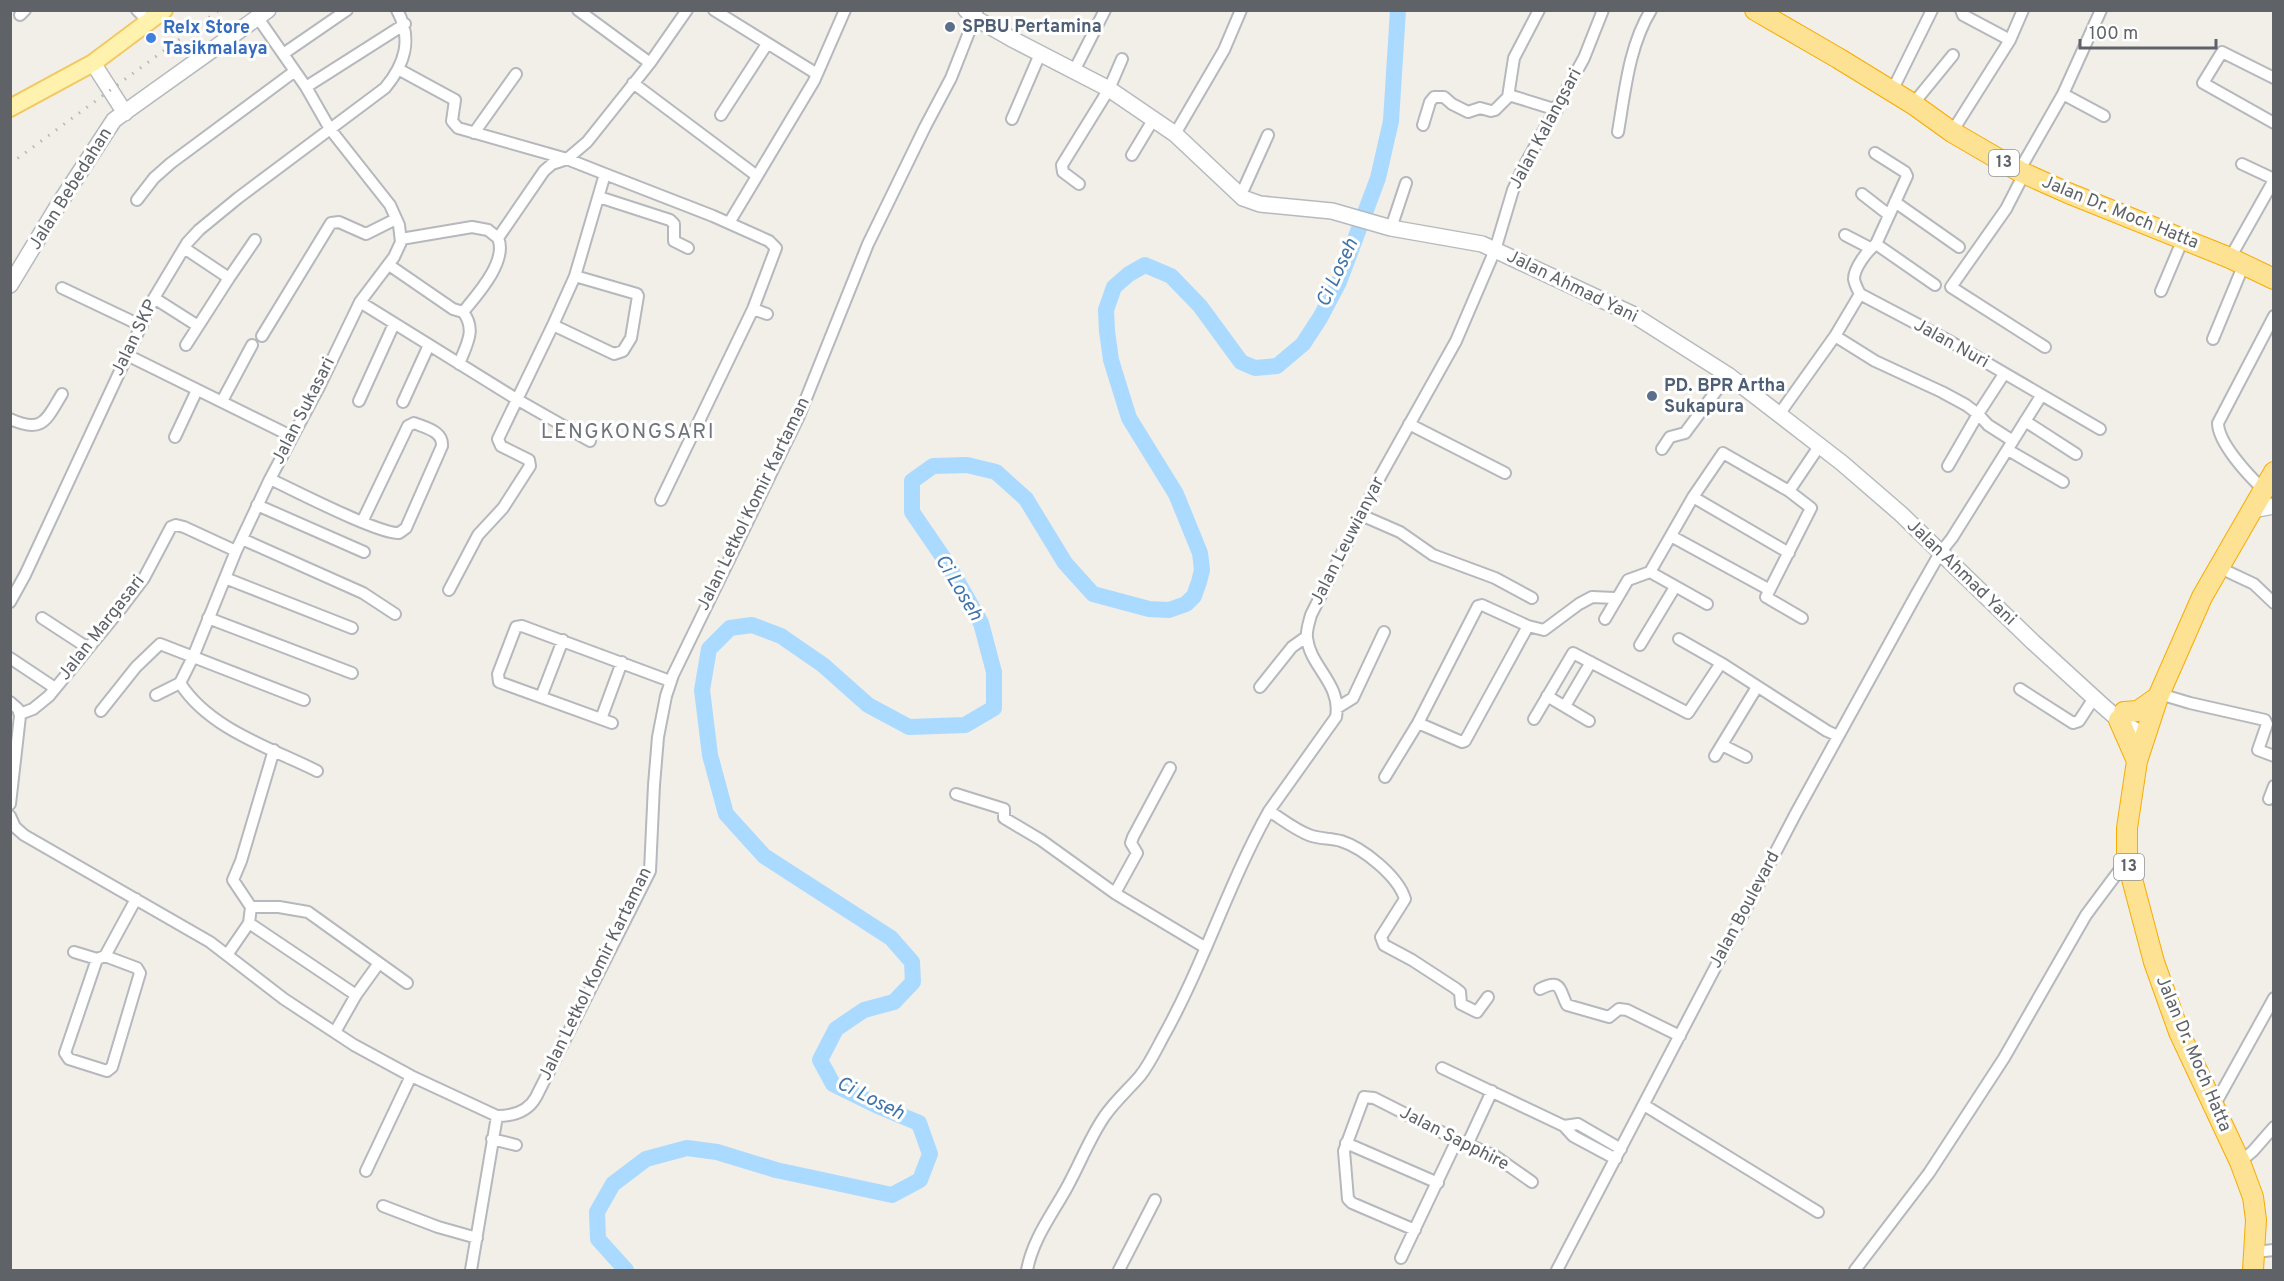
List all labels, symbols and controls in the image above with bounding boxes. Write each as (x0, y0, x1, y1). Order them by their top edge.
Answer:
scale bar (2080, 12, 2216, 50)
place label: SPBU Pertamina (962, 16, 1102, 39)
place label: Relx Store Tasikmalaya (163, 17, 268, 61)
marker: SPBU Pertamina (943, 20, 957, 34)
text: 100 m (2089, 23, 2138, 46)
marker: Relx Store Tasikmalaya (144, 31, 158, 45)
street label: Jalan Kalangsari (1504, 65, 1588, 193)
street label: Jalan Bebedahan (24, 124, 118, 254)
road number: 13 (1989, 150, 2019, 176)
street label: Jalan Dr. Moch Hatta (2038, 171, 2202, 255)
water label: Ci Loseh (1311, 234, 1365, 312)
street label: Jalan Ahmad Yani (1503, 245, 1641, 329)
street label: Jalan SKP (107, 296, 163, 380)
street label: Jalan Nuri (1909, 314, 1993, 374)
street label: Jalan Sukasari (267, 354, 341, 468)
place label: PD. BPR Artha Sukapura (1664, 375, 1785, 419)
marker: PD. BPR Artha Sukapura (1645, 389, 1659, 403)
street label: Jalan Letkol Komir Kartaman (692, 394, 816, 614)
district label: LENGKONGSARI (541, 419, 715, 446)
street label: Jalan Leuwianyar (1306, 473, 1390, 609)
street label: Jalan Ahmad Yani (1901, 515, 2021, 631)
water label: Ci Loseh (928, 550, 988, 626)
street label: Jalan Margasari (54, 571, 150, 685)
street label: Jalan Boulevard (1704, 847, 1786, 973)
road number: 13 (2114, 854, 2144, 880)
street label: Jalan Letkol Komir Kartaman (534, 864, 658, 1084)
street label: Jalan Dr. Moch Hatta (2150, 973, 2236, 1135)
water label: Ci Loseh (832, 1071, 909, 1127)
street label: Jalan Sapphire (1395, 1102, 1513, 1176)

